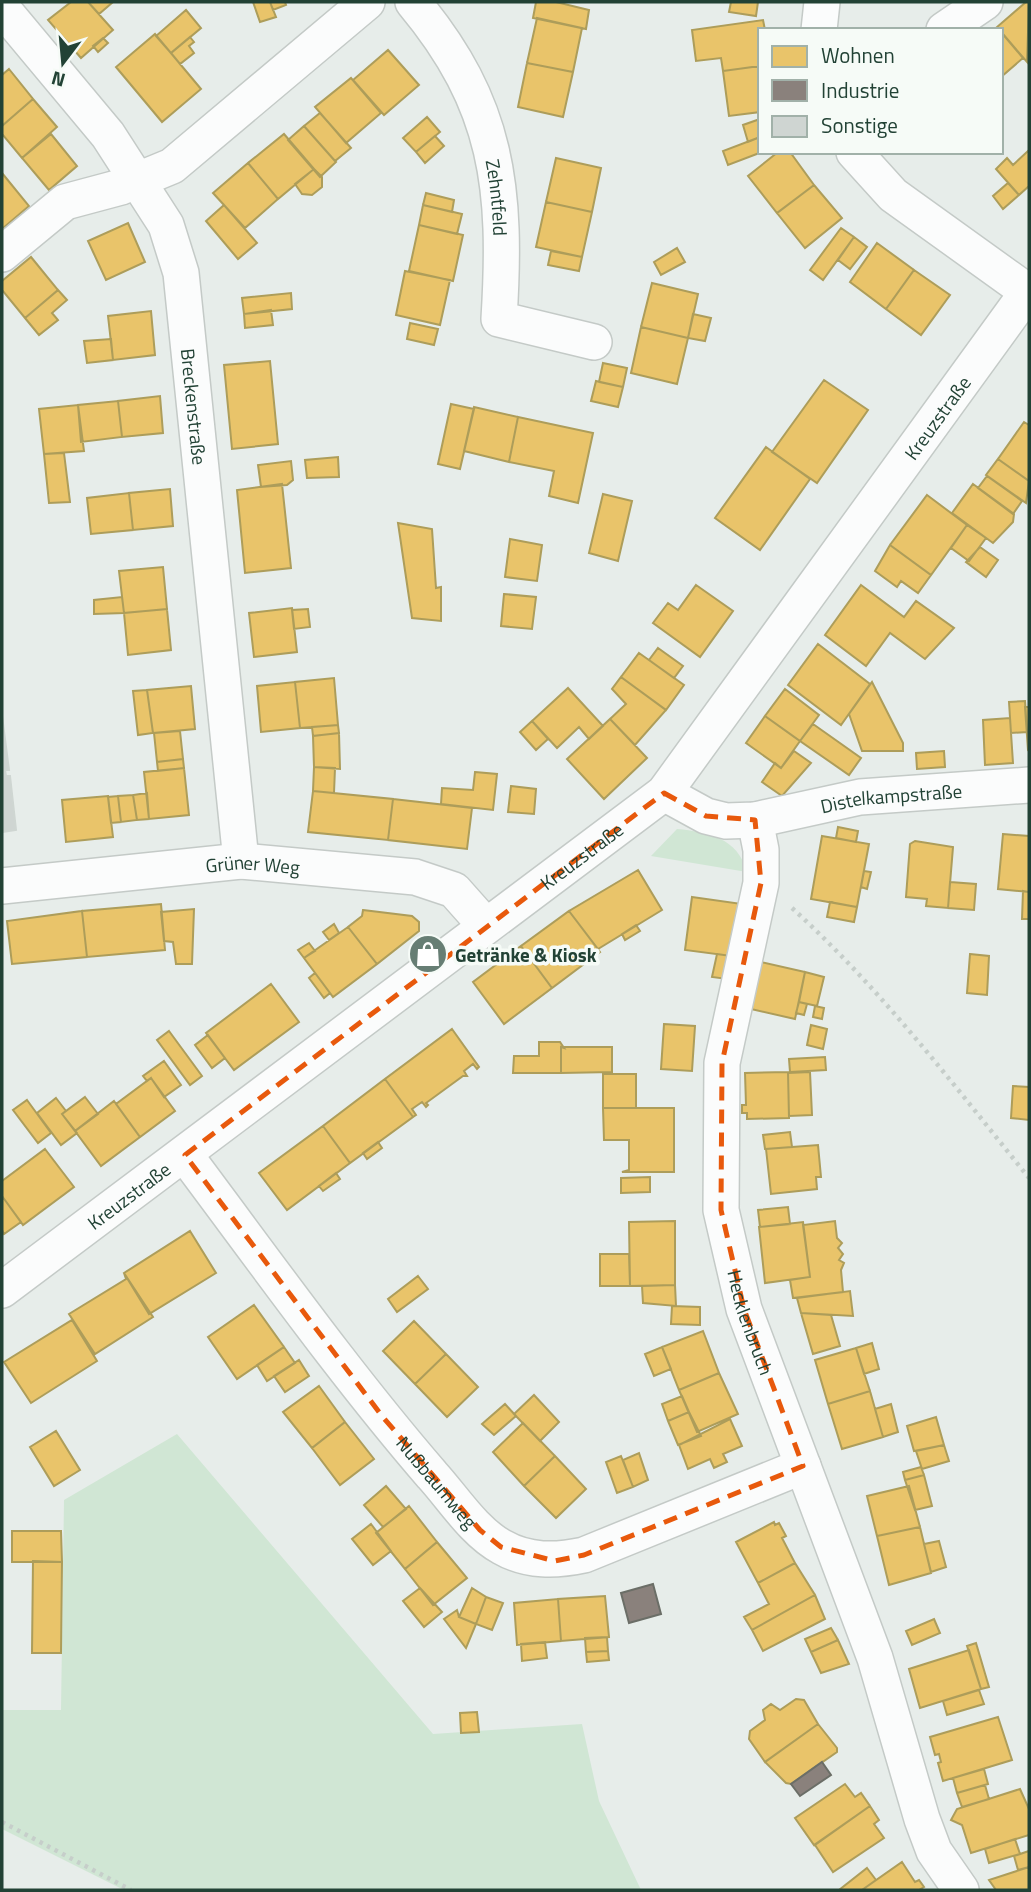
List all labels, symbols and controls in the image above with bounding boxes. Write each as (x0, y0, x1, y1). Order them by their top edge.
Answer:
north arrow (28, 28, 98, 98)
legend (758, 28, 1003, 154)
text: Wohnen (821, 39, 895, 71)
text: N (48, 64, 69, 96)
text: Industrie (821, 74, 899, 106)
text: Sonstige (821, 109, 898, 141)
street label: Zehntfeld (479, 157, 516, 236)
street label: Breckenstraße (174, 347, 215, 466)
street label: Kreuzstraße (896, 369, 977, 465)
street label: Distelkampstraße (818, 775, 963, 820)
street label: Kreuzstraße (533, 814, 629, 896)
street label: Grüner Weg (204, 846, 301, 881)
shop icon: Getränke & Kiosk (407, 933, 449, 975)
place label: Getränke & Kiosk (455, 940, 597, 969)
street label: Kreuzstraße (81, 1154, 176, 1236)
street label: Hecklenbruch (721, 1267, 782, 1379)
street label: Nußbaumweg (390, 1429, 485, 1535)

